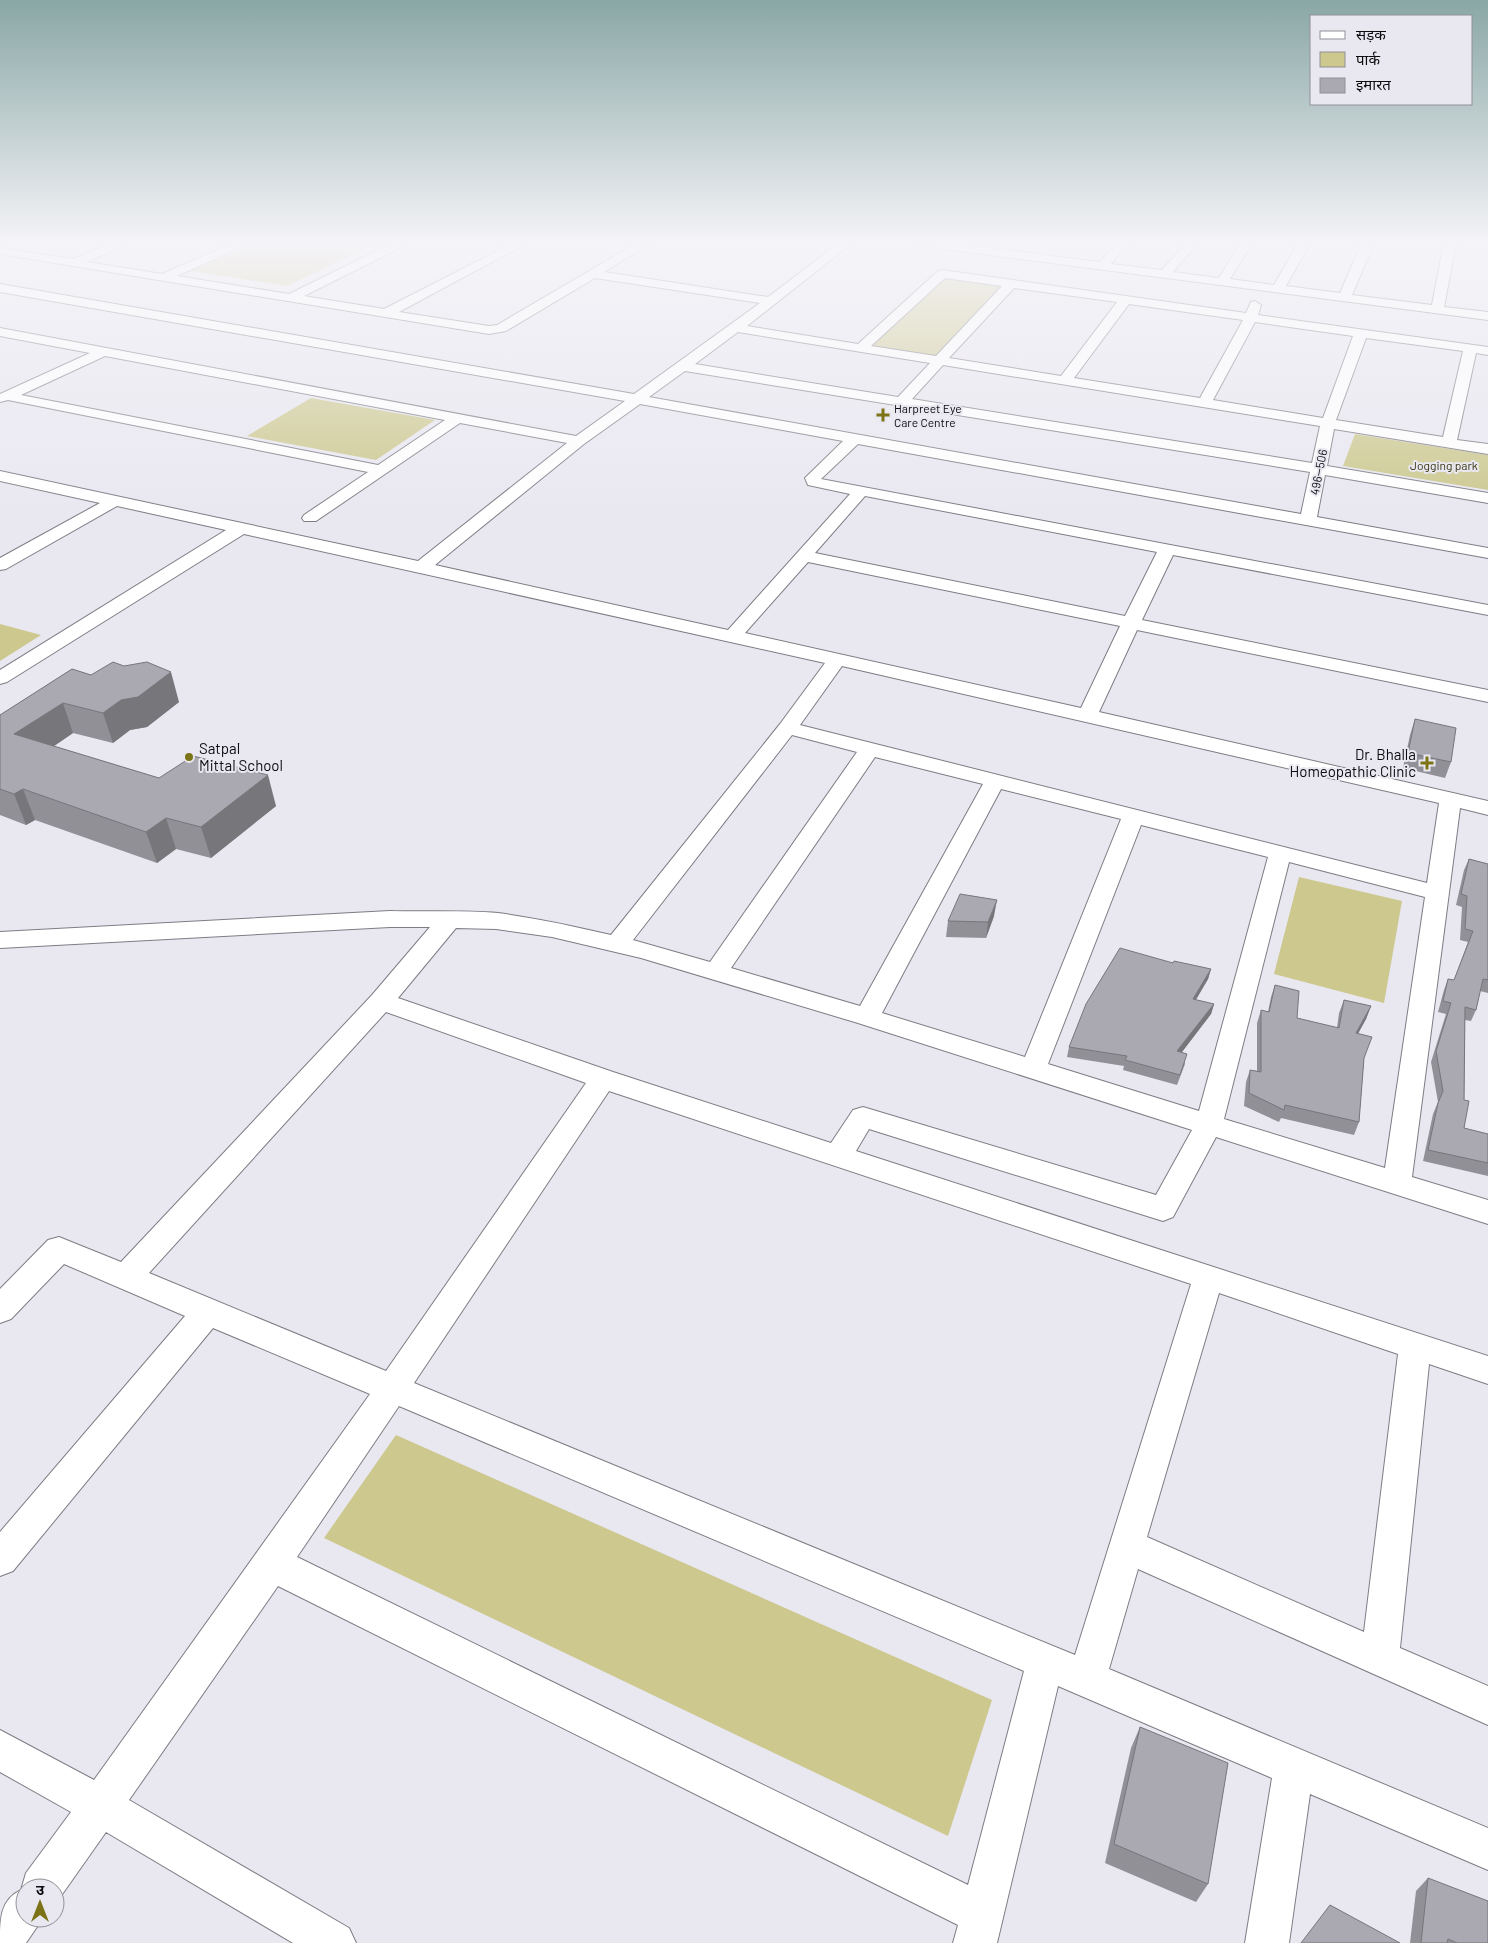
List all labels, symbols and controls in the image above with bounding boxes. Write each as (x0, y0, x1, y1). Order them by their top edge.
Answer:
legend (1310, 15, 1473, 105)
text: सड़क (1356, 25, 1386, 43)
text: पार्क (1356, 50, 1380, 68)
text: इमारत (1356, 75, 1391, 93)
place label: Harpreet Eye Care Centre (894, 401, 962, 429)
marker: Harpreet Eye Care Centre (876, 408, 890, 422)
street label: 496--506 (1307, 448, 1329, 496)
park label: Jogging park (1410, 458, 1478, 472)
place label: Satpal Mittal School (199, 739, 283, 774)
place label: Dr. Bhalla Homeopathic Clinic (1289, 745, 1416, 780)
marker: Satpal Mittal School (183, 751, 195, 763)
marker: Dr. Bhalla Homeopathic Clinic (1420, 756, 1434, 770)
north arrow (15, 1878, 65, 1928)
text: उ (36, 1881, 45, 1898)

